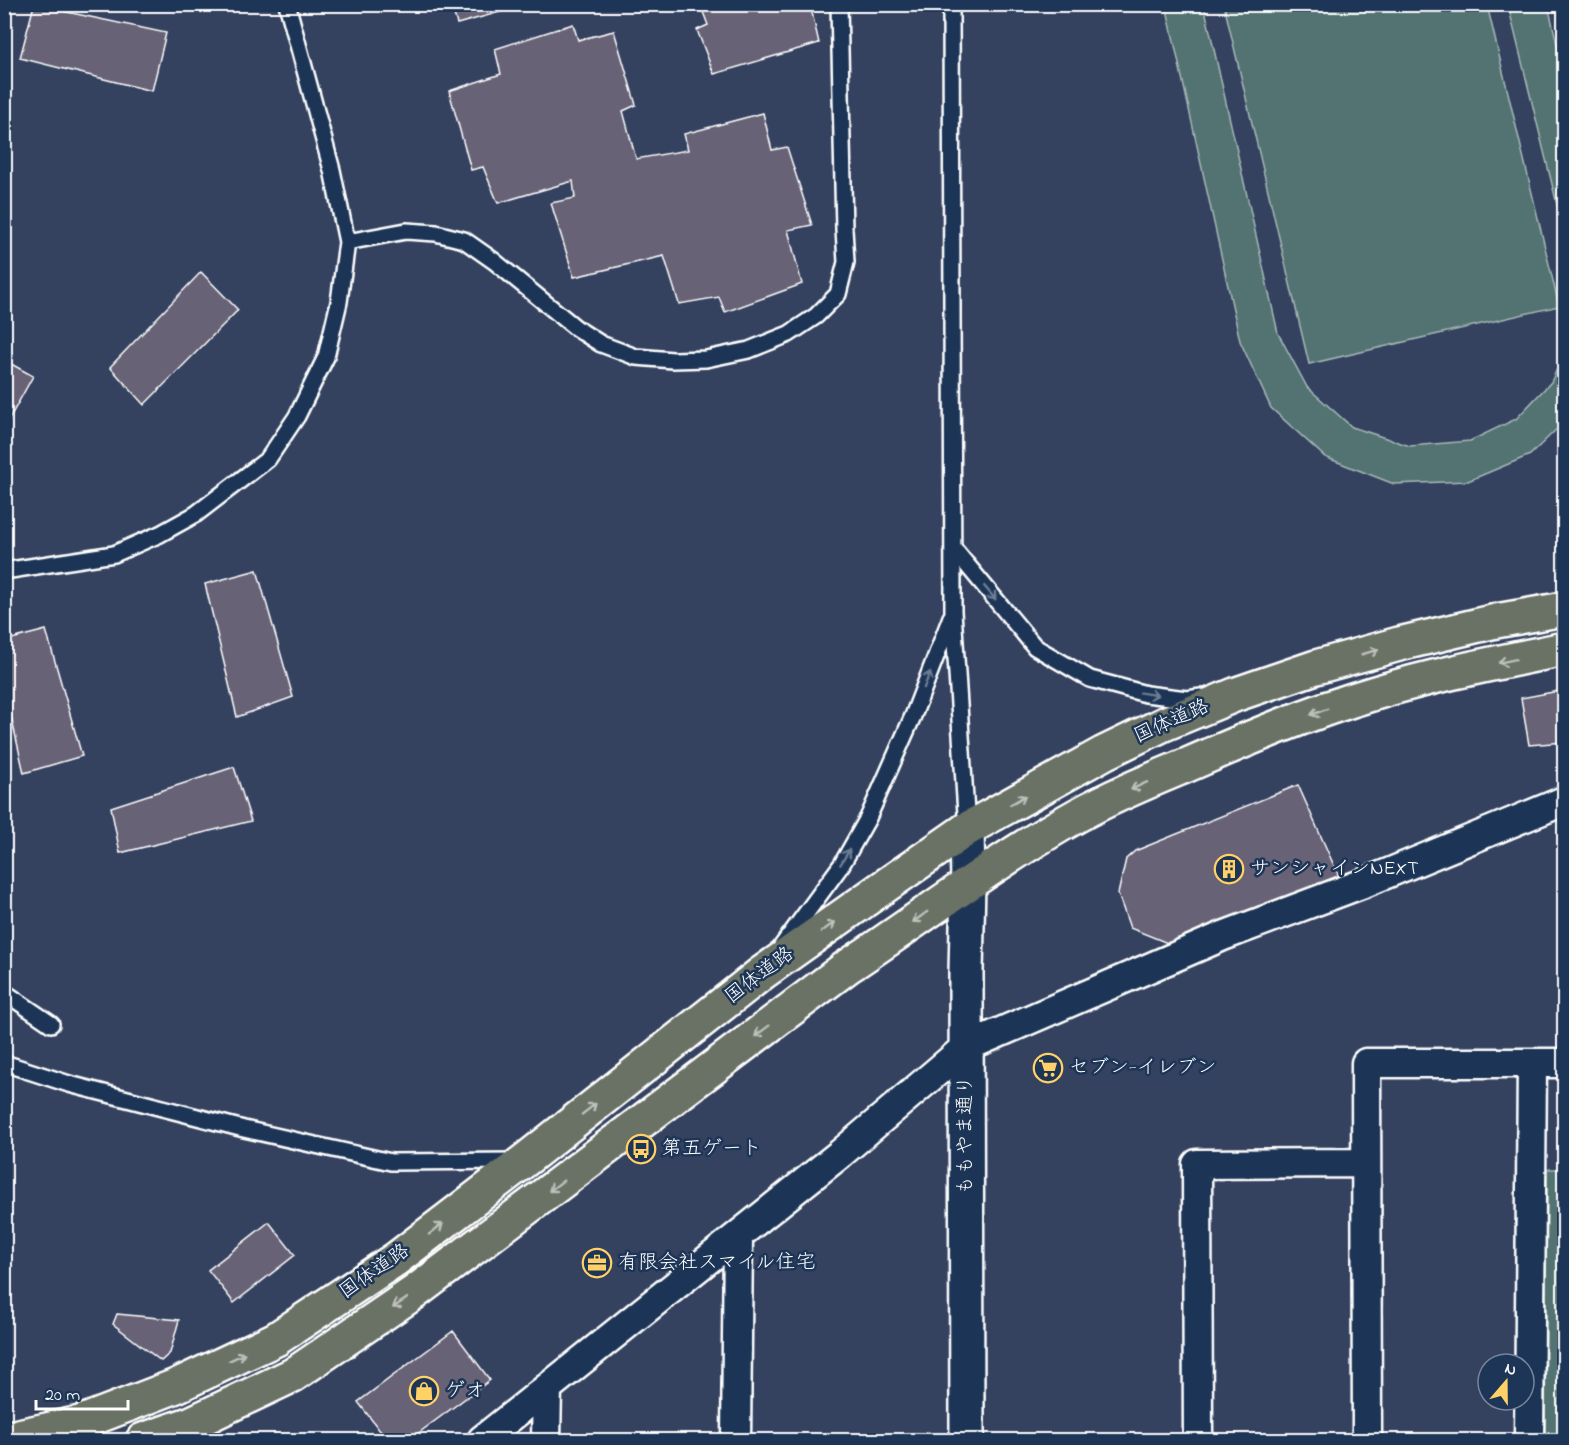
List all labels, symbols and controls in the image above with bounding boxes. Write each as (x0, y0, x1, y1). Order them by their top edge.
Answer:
one-way arrow (984, 585, 997, 601)
one-way arrow (1361, 646, 1380, 657)
one-way arrow (1498, 656, 1518, 667)
one-way arrow (922, 672, 933, 690)
one-way arrow (1139, 689, 1159, 700)
street label: 国体道路 (1130, 692, 1214, 752)
one-way arrow (1310, 707, 1329, 718)
one-way arrow (1131, 781, 1149, 793)
one-way arrow (1008, 794, 1026, 805)
one-way arrow (840, 849, 852, 866)
building icon: サンシャインNEXT (1213, 853, 1245, 885)
place label: サンシャインNEXT (1250, 855, 1419, 884)
one-way arrow (913, 911, 929, 923)
one-way arrow (819, 921, 835, 933)
street label: 国体道路 (719, 940, 801, 1012)
one-way arrow (755, 1025, 771, 1037)
supermarket icon: セブン-イレブン (1032, 1052, 1064, 1084)
place label: セブン-イレブン (1069, 1054, 1217, 1083)
street label: ももやま通り (952, 1075, 981, 1195)
one-way arrow (581, 1103, 597, 1116)
bus stop icon: 第五ゲート (625, 1133, 657, 1165)
place label: 第五ゲート (662, 1135, 762, 1164)
one-way arrow (548, 1179, 564, 1192)
one-way arrow (427, 1222, 443, 1235)
street label: 国体道路 (334, 1237, 416, 1307)
office icon: 有限会社スマイル住宅 (581, 1247, 613, 1279)
place label: 有限会社スマイル住宅 (618, 1249, 816, 1278)
one-way arrow (391, 1296, 408, 1309)
one-way arrow (228, 1351, 246, 1363)
north arrow (1476, 1352, 1536, 1412)
text: N (1501, 1357, 1520, 1383)
scale bar (36, 1373, 128, 1411)
shop icon: ゲオ (408, 1375, 440, 1407)
place label: ゲオ (445, 1377, 485, 1406)
text: 20 m (45, 1383, 80, 1409)

